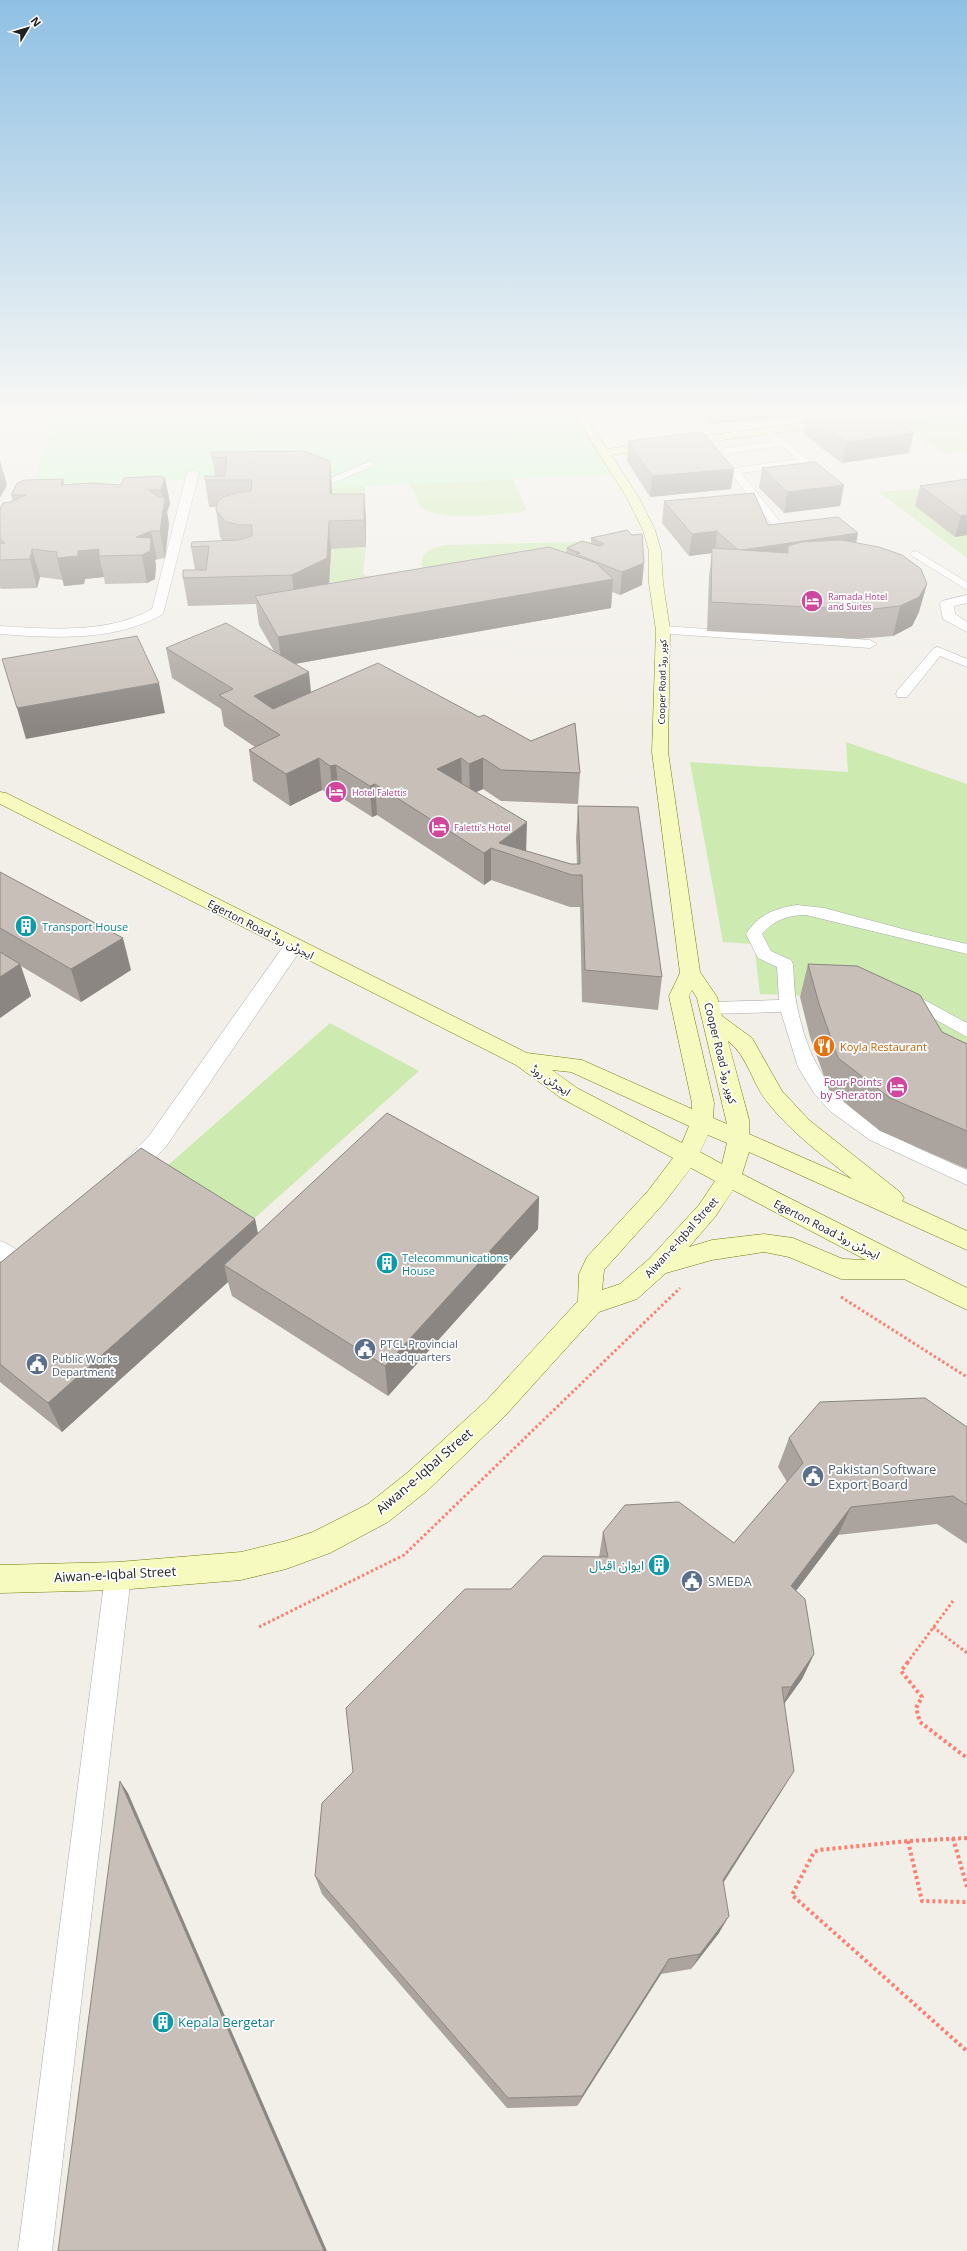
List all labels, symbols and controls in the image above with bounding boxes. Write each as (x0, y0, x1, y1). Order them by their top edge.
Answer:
north arrow (8, 8, 48, 48)
text: N (28, 13, 45, 30)
hotel icon: Ramada Hotel and Suites (799, 588, 825, 614)
place label: Ramada Hotel and Suites (828, 590, 887, 613)
street label: Cooper Road کوپر روڈ (655, 639, 669, 725)
hotel icon: Hotel Falettis (323, 779, 349, 805)
place label: Hotel Falettis (352, 786, 407, 799)
hotel icon: Faletti's Hotel (426, 814, 452, 840)
place label: Faletti's Hotel (454, 821, 511, 834)
street label: Egerton Road ایجرٹن روڈ (205, 896, 317, 962)
building icon: Transport House (13, 913, 39, 939)
place label: Transport House (42, 919, 128, 934)
street label: Cooper Road کوپر روڈ (700, 1001, 741, 1106)
restaurant icon: Koyla Restaurant (811, 1033, 837, 1059)
place label: Koyla Restaurant (840, 1039, 927, 1054)
street label: ایجرٹن روڈ (528, 1061, 574, 1099)
place label: Four Points by Sheraton (820, 1074, 882, 1102)
hotel icon: Four Points by Sheraton (884, 1074, 910, 1100)
street label: Aiwan-e-Iqbal Street (641, 1194, 721, 1280)
street label: Egerton Road ایجرٹن روڈ (771, 1196, 883, 1262)
building icon: Telecommunications House (374, 1250, 400, 1276)
place label: Telecommunications House (402, 1250, 508, 1278)
public building icon: PTCL Provincial Headquarters (352, 1336, 378, 1362)
place label: PTCL Provincial Headquarters (380, 1336, 458, 1364)
public building icon: Public Works Department (24, 1351, 50, 1377)
place label: Public Works Department (52, 1351, 118, 1379)
street label: Aiwan-e-Iqbal Street (372, 1424, 476, 1518)
place label: Pakistan Software Export Board (828, 1460, 936, 1493)
public building icon: Pakistan Software Export Board (800, 1463, 826, 1489)
building icon: ایوان اقبال (646, 1552, 672, 1578)
place label: ایوان اقبال (589, 1556, 644, 1574)
street label: Aiwan-e-Iqbal Street (54, 1562, 177, 1586)
public building icon: SMEDA (679, 1568, 705, 1594)
place label: SMEDA (708, 1572, 752, 1590)
building icon: Kepala Bergetar (150, 2009, 176, 2035)
place label: Kepala Bergetar (178, 2013, 276, 2031)

